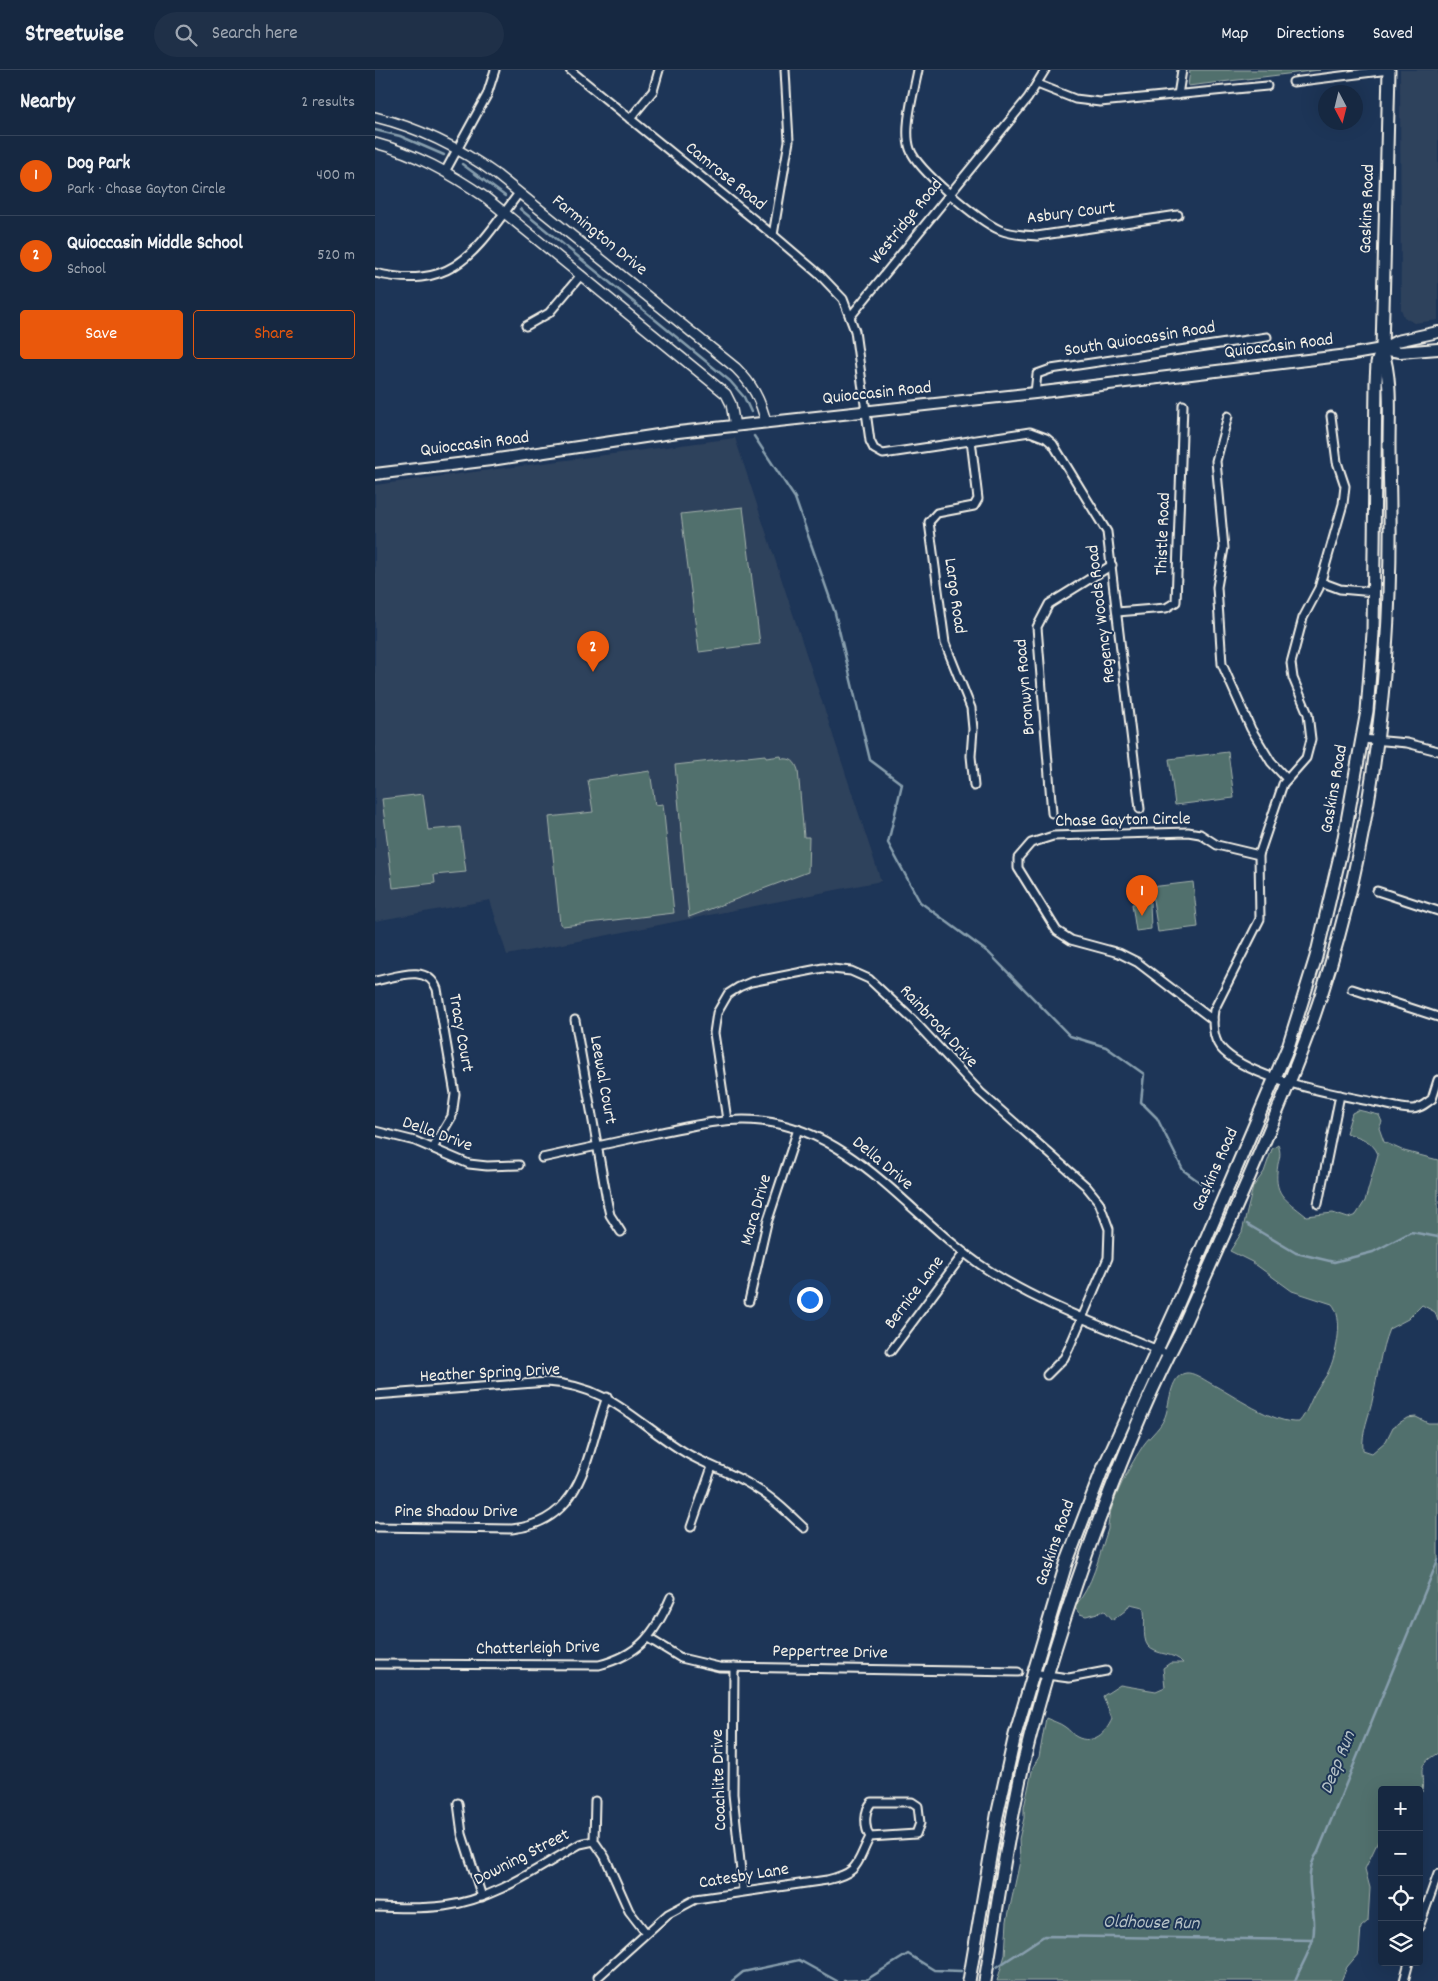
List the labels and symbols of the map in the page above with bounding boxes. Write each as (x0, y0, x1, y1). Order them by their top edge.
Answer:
north arrow (1318, 85, 1363, 130)
street label: Camrose Road (679, 137, 771, 217)
street label: Gaskins Road (1354, 164, 1382, 254)
street label: Westridge Road (864, 174, 950, 270)
street label: Farmington Drive (546, 190, 652, 283)
street label: Asbury Court (1025, 196, 1117, 232)
street label: South Quiocassin Road (1063, 316, 1217, 364)
street label: Quioccasin Road (1223, 328, 1335, 366)
street label: Quioccasin Road (821, 376, 933, 412)
street label: Quioccasin Road (419, 426, 531, 464)
street label: Thistle Road (1150, 492, 1178, 576)
street label: Regency Woods Road (1081, 543, 1123, 685)
street label: Largo Road (936, 557, 972, 635)
pin: 2 (577, 631, 609, 672)
street label: Bronwyn Road (1009, 638, 1043, 736)
street label: Gaskins Road (1315, 743, 1355, 835)
street label: Chase Gayton Circle (1055, 807, 1191, 835)
pin: 1 (1126, 875, 1158, 916)
street label: Rainbrook Drive (893, 980, 983, 1074)
street label: Tracy Court (441, 992, 479, 1074)
street label: Leewal Court (582, 1034, 622, 1127)
street label: Della Drive (398, 1111, 476, 1159)
street label: Gaskins Road (1186, 1124, 1246, 1216)
street label: Della Drive (846, 1131, 918, 1197)
street label: Mara Drive (735, 1171, 779, 1248)
street label: Bernice Lane (879, 1251, 951, 1335)
your location (797, 1287, 823, 1313)
street label: Heather Spring Drive (419, 1358, 561, 1390)
street label: Gaskins Road (1030, 1497, 1082, 1589)
street label: Pine Shadow Drive (394, 1500, 518, 1525)
street label: Chatterleigh Drive (476, 1635, 600, 1663)
street label: Peppertree Drive (772, 1639, 888, 1667)
water label: Deep Run (1314, 1726, 1364, 1799)
street label: Coachlite Drive (706, 1729, 734, 1831)
street label: Downing Street (470, 1823, 575, 1893)
street label: Catesby Lane (697, 1858, 791, 1896)
water label: Oldhouse Run (1102, 1910, 1201, 1938)

